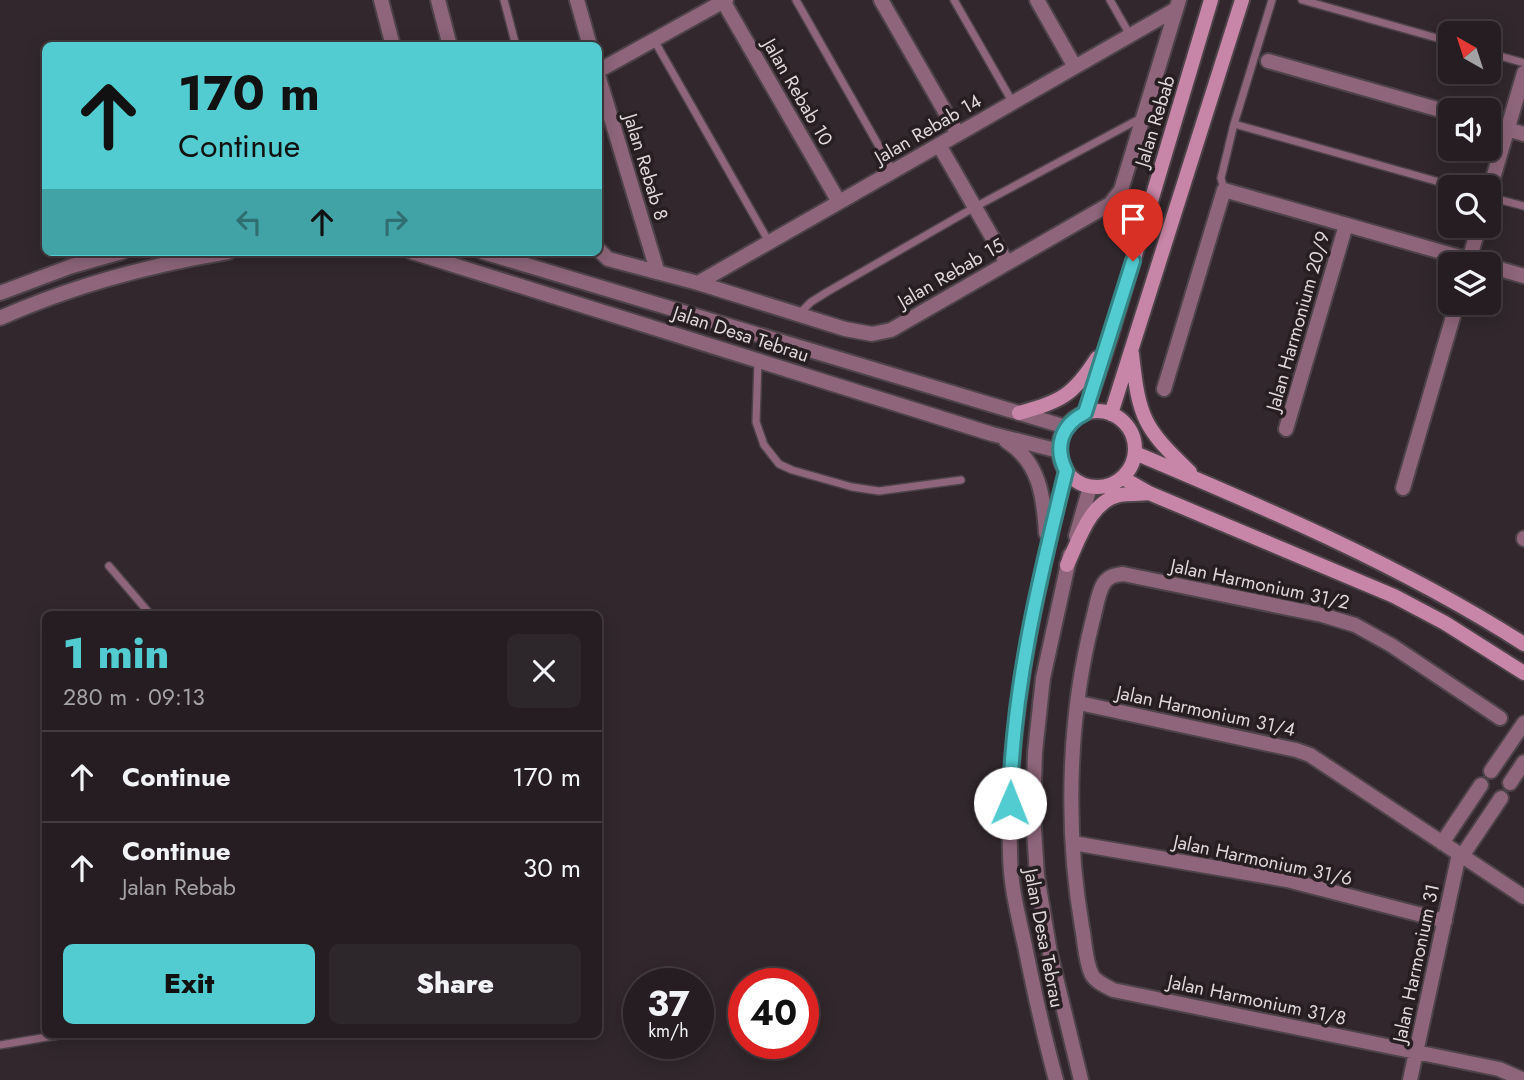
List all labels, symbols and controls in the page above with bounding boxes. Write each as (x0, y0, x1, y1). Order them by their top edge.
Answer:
north arrow (1438, 21, 1502, 84)
map controls (1438, 21, 1501, 315)
street label: Jalan Rebab 10 (755, 31, 840, 151)
text: 170 m (178, 58, 320, 128)
icon: ahead (63, 70, 154, 161)
street label: Jalan Rebab (1127, 72, 1182, 173)
street label: Jalan Rebab 14 (867, 87, 986, 172)
button: sound (1438, 98, 1501, 161)
street label: Jalan Rebab 8 (616, 107, 675, 224)
text: Continue (178, 123, 300, 169)
button: search (1438, 175, 1501, 238)
pin (1103, 189, 1163, 261)
icon: arrive (1114, 200, 1152, 238)
icon: left (230, 203, 268, 241)
icon: ahead (303, 203, 341, 241)
icon: right (376, 203, 414, 241)
street label: Jalan Harmonium 20/9 (1259, 228, 1337, 417)
street label: Jalan Rebab 15 (890, 232, 1009, 316)
button: layers (1438, 252, 1501, 315)
street label: Jalan Desa Tebrau (667, 298, 812, 369)
street label: Jalan Harmonium 31/2 (1165, 551, 1352, 616)
text: 1 min (63, 623, 169, 684)
button: close (507, 634, 581, 708)
street label: Jalan Harmonium 31/4 (1111, 678, 1298, 743)
text: 280 m · 09:13 (63, 680, 205, 714)
icon: ahead (63, 758, 101, 796)
text: Continue (122, 758, 231, 796)
text: 170 m (512, 758, 581, 796)
position arrow (973, 766, 1047, 840)
street label: Jalan Harmonium 31/6 (1168, 827, 1355, 892)
text: Continue (122, 832, 231, 870)
icon: ahead (63, 849, 101, 887)
text: 30 m (523, 849, 581, 887)
street label: Jalan Desa Tebrau (1017, 863, 1071, 1010)
text: Jalan Rebab (122, 870, 236, 904)
street label: Jalan Harmonium 31 (1385, 881, 1446, 1048)
button: Exit (63, 944, 315, 1024)
button: Share (329, 944, 581, 1024)
street label: Jalan Harmonium 31/8 (1162, 967, 1349, 1032)
speed limit sign: 40 (728, 968, 819, 1059)
text: 37 (647, 979, 690, 1029)
text: km/h (648, 1018, 689, 1044)

